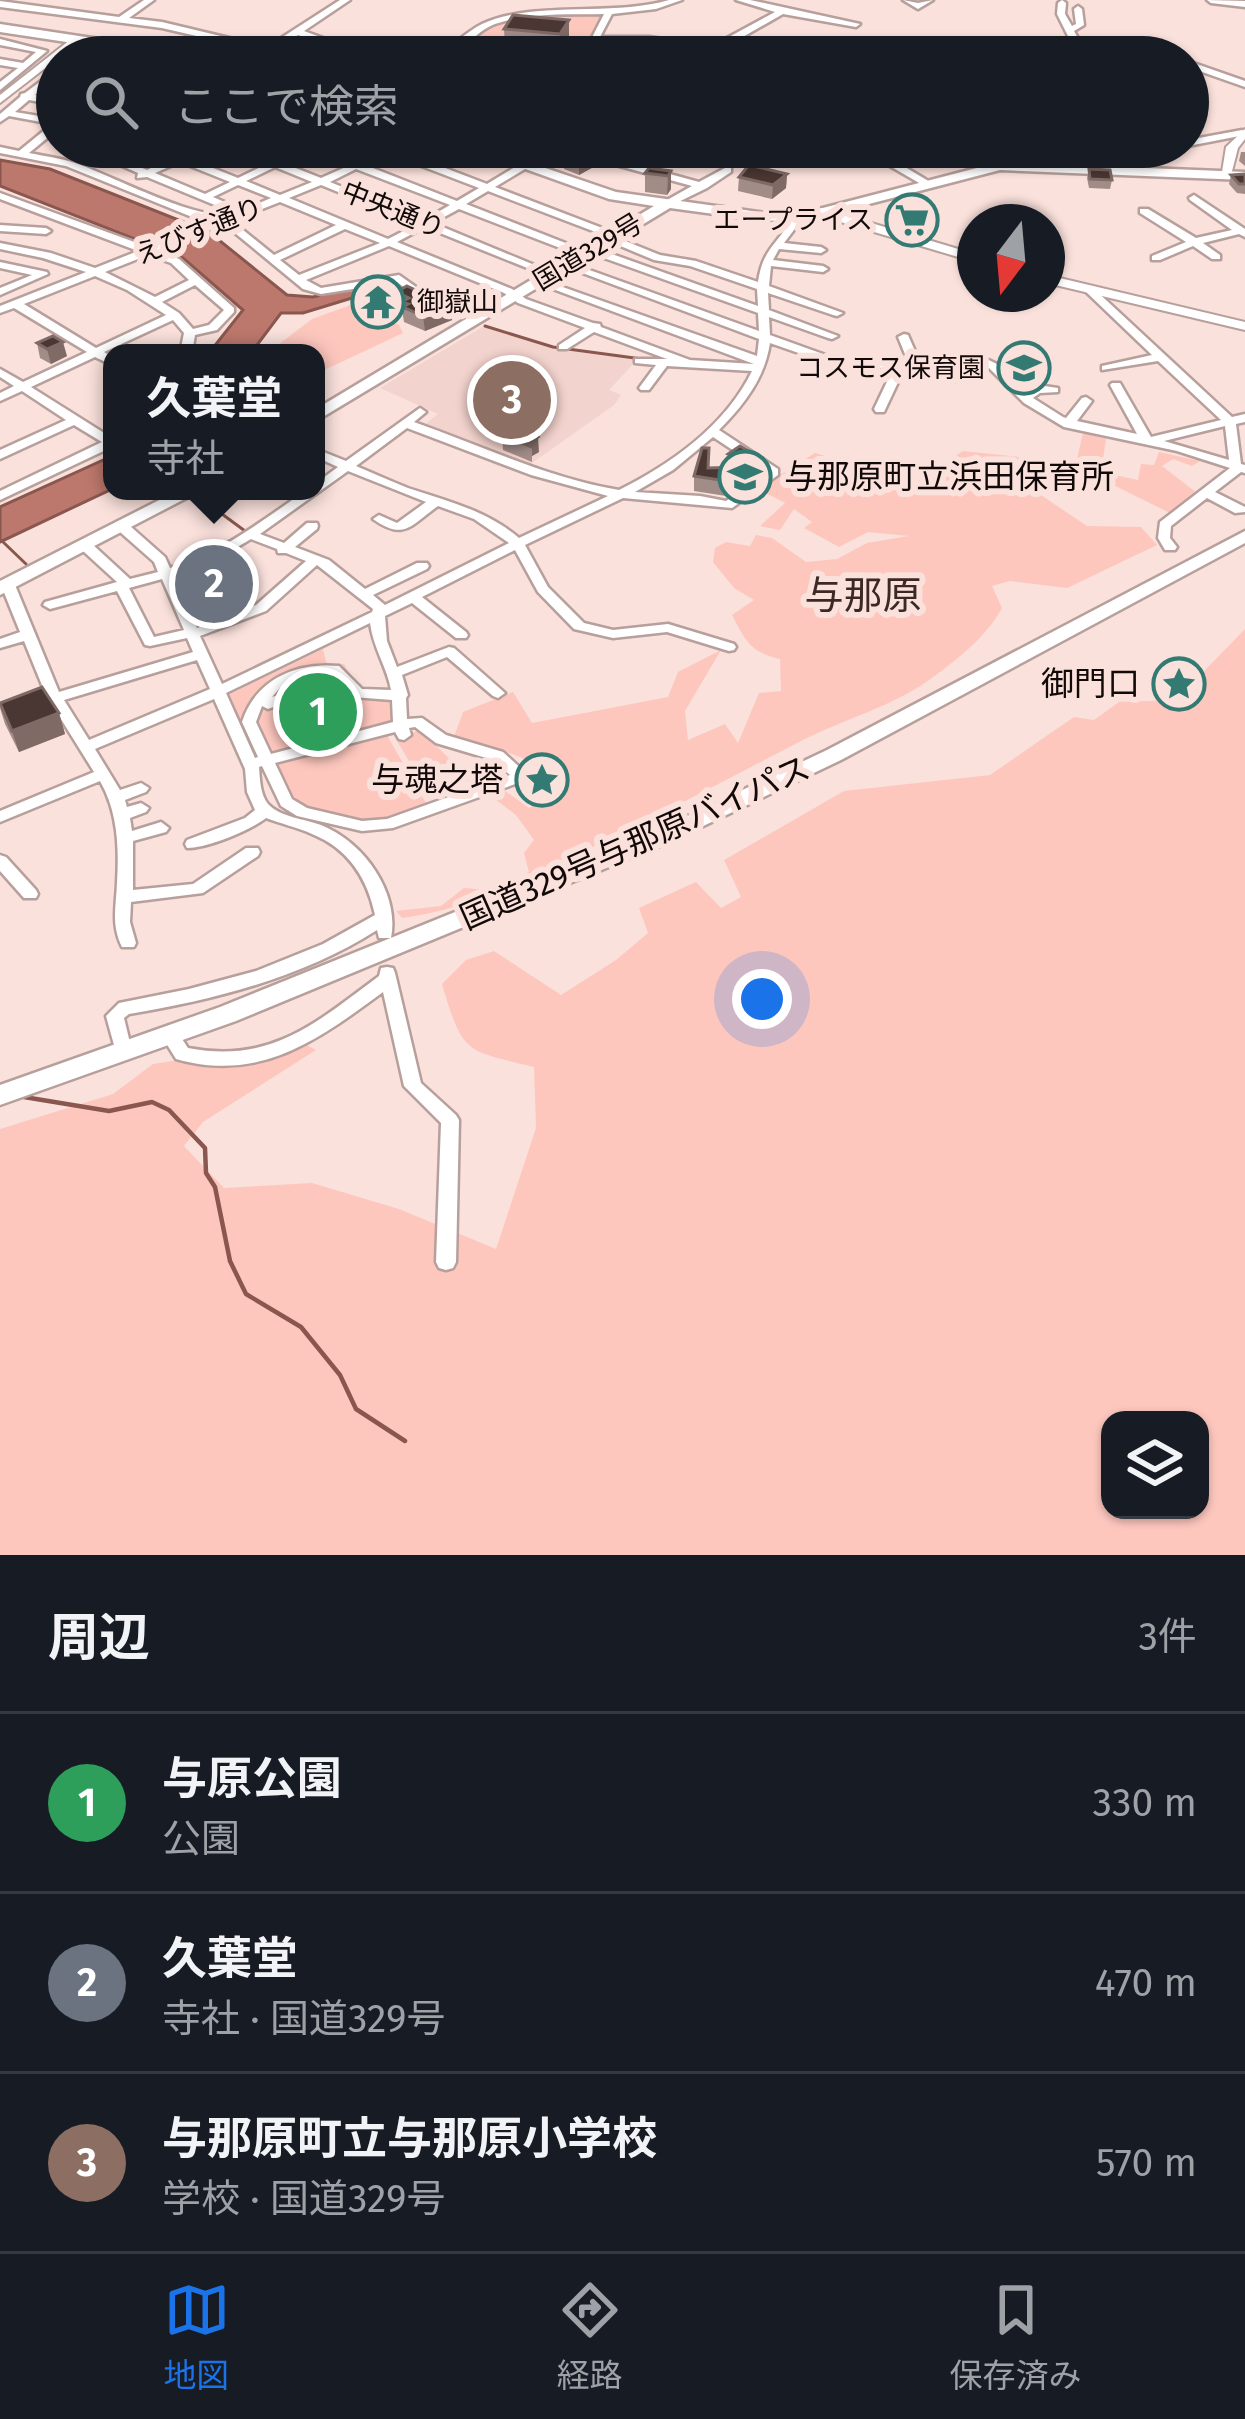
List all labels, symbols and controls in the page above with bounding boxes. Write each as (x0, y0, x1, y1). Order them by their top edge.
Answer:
search box (36, 36, 1209, 168)
icon: search (78, 69, 144, 135)
text: ここで検索 (174, 80, 399, 134)
street label: 中央通り (337, 175, 449, 245)
street label: えびす通り (130, 191, 268, 271)
supermarket icon: エープライス (884, 192, 940, 248)
place label: エープライス (713, 204, 873, 236)
north arrow (957, 204, 1065, 312)
street label: 国道329号 (528, 207, 648, 297)
temple icon: 御嶽山 (350, 274, 406, 330)
place label: 御嶽山 (417, 286, 498, 318)
school or university icon: コスモス保育園 (996, 340, 1052, 396)
popup (103, 344, 325, 500)
place label: コスモス保育園 (796, 352, 985, 384)
pin: 3 (473, 355, 551, 445)
text: 久葉堂 (146, 372, 282, 426)
text: 寺社 (146, 436, 225, 482)
school or university icon: 与那原町立浜田保育所 (717, 449, 773, 505)
place label: 与那原町立浜田保育所 (784, 457, 1114, 497)
pin: 2 (175, 539, 253, 629)
district label: 与那原 (804, 573, 922, 619)
place icon: 御門口 (1151, 656, 1207, 712)
place label: 御門口 (1041, 664, 1140, 704)
pin: 1 (279, 667, 357, 757)
street label: 国道329号与那原バイパス (454, 748, 816, 938)
place icon: 与魂之塔 (514, 752, 570, 808)
place label: 与魂之塔 (371, 760, 503, 800)
your location (732, 969, 792, 1029)
map controls (1101, 1411, 1209, 1519)
button: layers (1101, 1411, 1209, 1519)
text: 周辺 (48, 1607, 150, 1669)
text: 3件 (1139, 1614, 1197, 1660)
text: 与原公園 (162, 1752, 342, 1806)
text: 1 (78, 1780, 96, 1826)
text: 330 m (1093, 1780, 1197, 1826)
text: 公園 (162, 1816, 240, 1862)
text: 久葉堂 (162, 1932, 297, 1986)
text: 2 (77, 1960, 97, 2006)
text: 470 m (1095, 1960, 1197, 2006)
text: 寺社 · 国道329号 (162, 1996, 446, 2042)
text: 与那原町立与那原小学校 (162, 2112, 657, 2166)
text: 3 (77, 2140, 97, 2186)
text: 570 m (1096, 2140, 1197, 2186)
text: 学校 · 国道329号 (162, 2176, 446, 2222)
tab: 地図 (164, 2277, 230, 2397)
tab: 経路 (557, 2277, 623, 2397)
tab: 保存済み (950, 2277, 1082, 2397)

